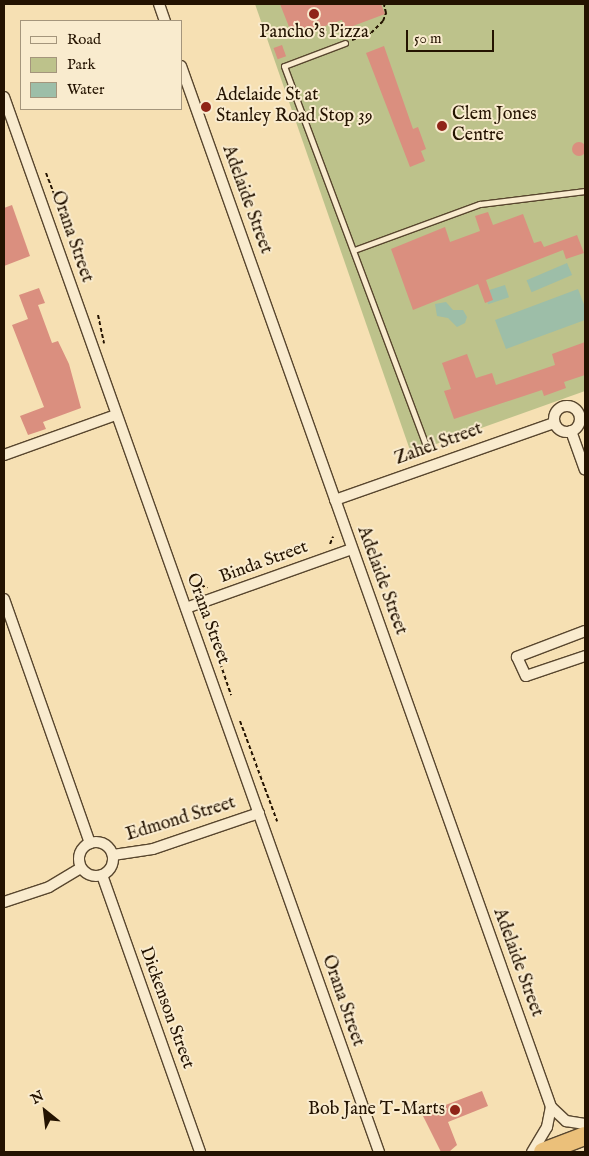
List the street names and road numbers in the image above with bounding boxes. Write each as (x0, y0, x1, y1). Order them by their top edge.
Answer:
street label: Adelaide Street (216, 143, 276, 257)
street label: Orana Street (45, 188, 97, 286)
street label: Zahel Street (392, 419, 486, 471)
street label: Adelaide Street (351, 524, 411, 638)
street label: Binda Street (217, 537, 311, 589)
street label: Orana Street (181, 571, 233, 667)
street label: Edmond Street (124, 793, 238, 847)
street label: Adelaide Street (487, 906, 547, 1020)
street label: Dickenson Street (134, 944, 198, 1072)
street label: Orana Street (316, 952, 368, 1050)

